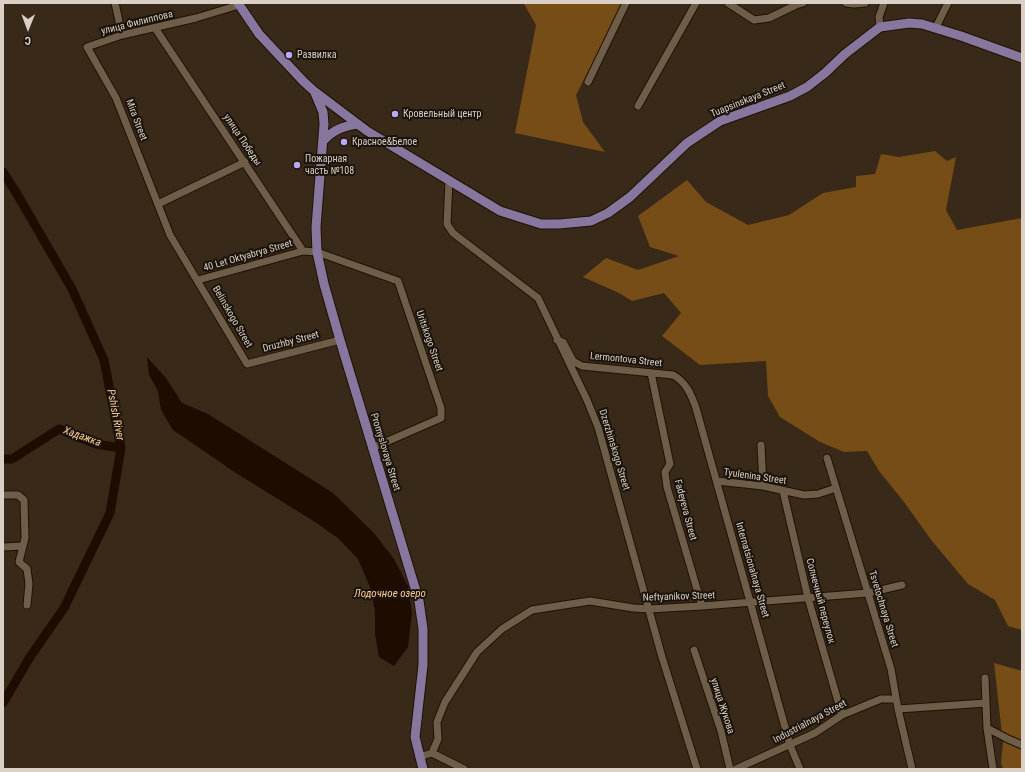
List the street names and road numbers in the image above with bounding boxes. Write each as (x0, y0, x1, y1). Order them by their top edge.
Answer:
street label: улица Филиппова (100, 8, 174, 38)
street label: Tuapsinskaya Street (709, 80, 787, 120)
street label: Mira Street (123, 98, 149, 142)
street label: улица Победы (220, 112, 264, 168)
street label: 40 Let Oktyabrya Street (202, 238, 294, 274)
street label: Belinskogo Street (209, 284, 255, 350)
street label: Uritskogo Street (413, 309, 445, 373)
street label: Druzhby Street (262, 329, 320, 355)
street label: Lermontova Street (589, 350, 663, 370)
street label: Dzerzhinskogo Street (596, 408, 632, 492)
street label: Promyslovaya Street (367, 412, 403, 492)
street label: Tyulenina Street (723, 467, 787, 487)
street label: Fadeyeva Street (671, 478, 699, 542)
street label: Internatsionalnaya Street (733, 521, 771, 619)
street label: Солнечный переулок (803, 557, 837, 645)
street label: Tsvetochnaya Street (866, 569, 900, 649)
street label: Neftyanikov Street (643, 590, 715, 604)
street label: улица Жукова (707, 677, 737, 735)
street label: Industrialnaya Street (771, 698, 849, 746)

